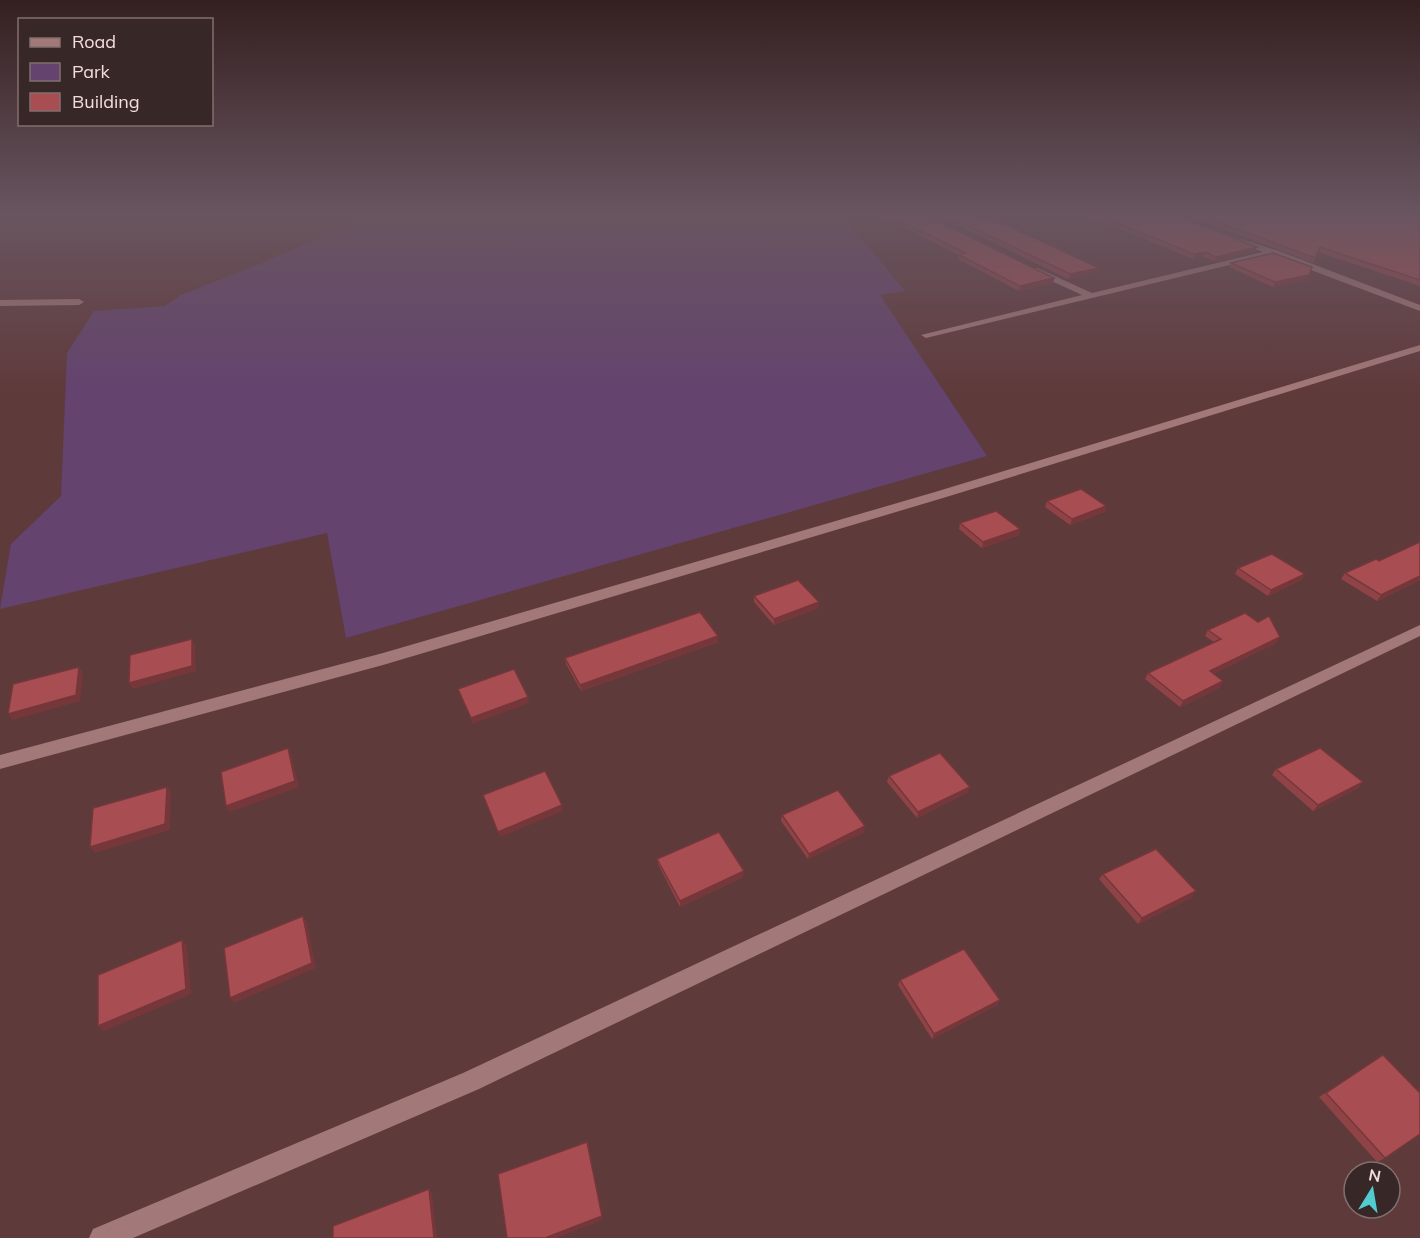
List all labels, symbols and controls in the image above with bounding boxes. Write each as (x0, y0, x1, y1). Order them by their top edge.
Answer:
legend (18, 18, 213, 126)
text: Road (72, 30, 116, 53)
text: Park (72, 60, 111, 83)
text: Building (72, 90, 140, 113)
north arrow (1342, 1160, 1402, 1220)
text: N (1367, 1164, 1383, 1186)

